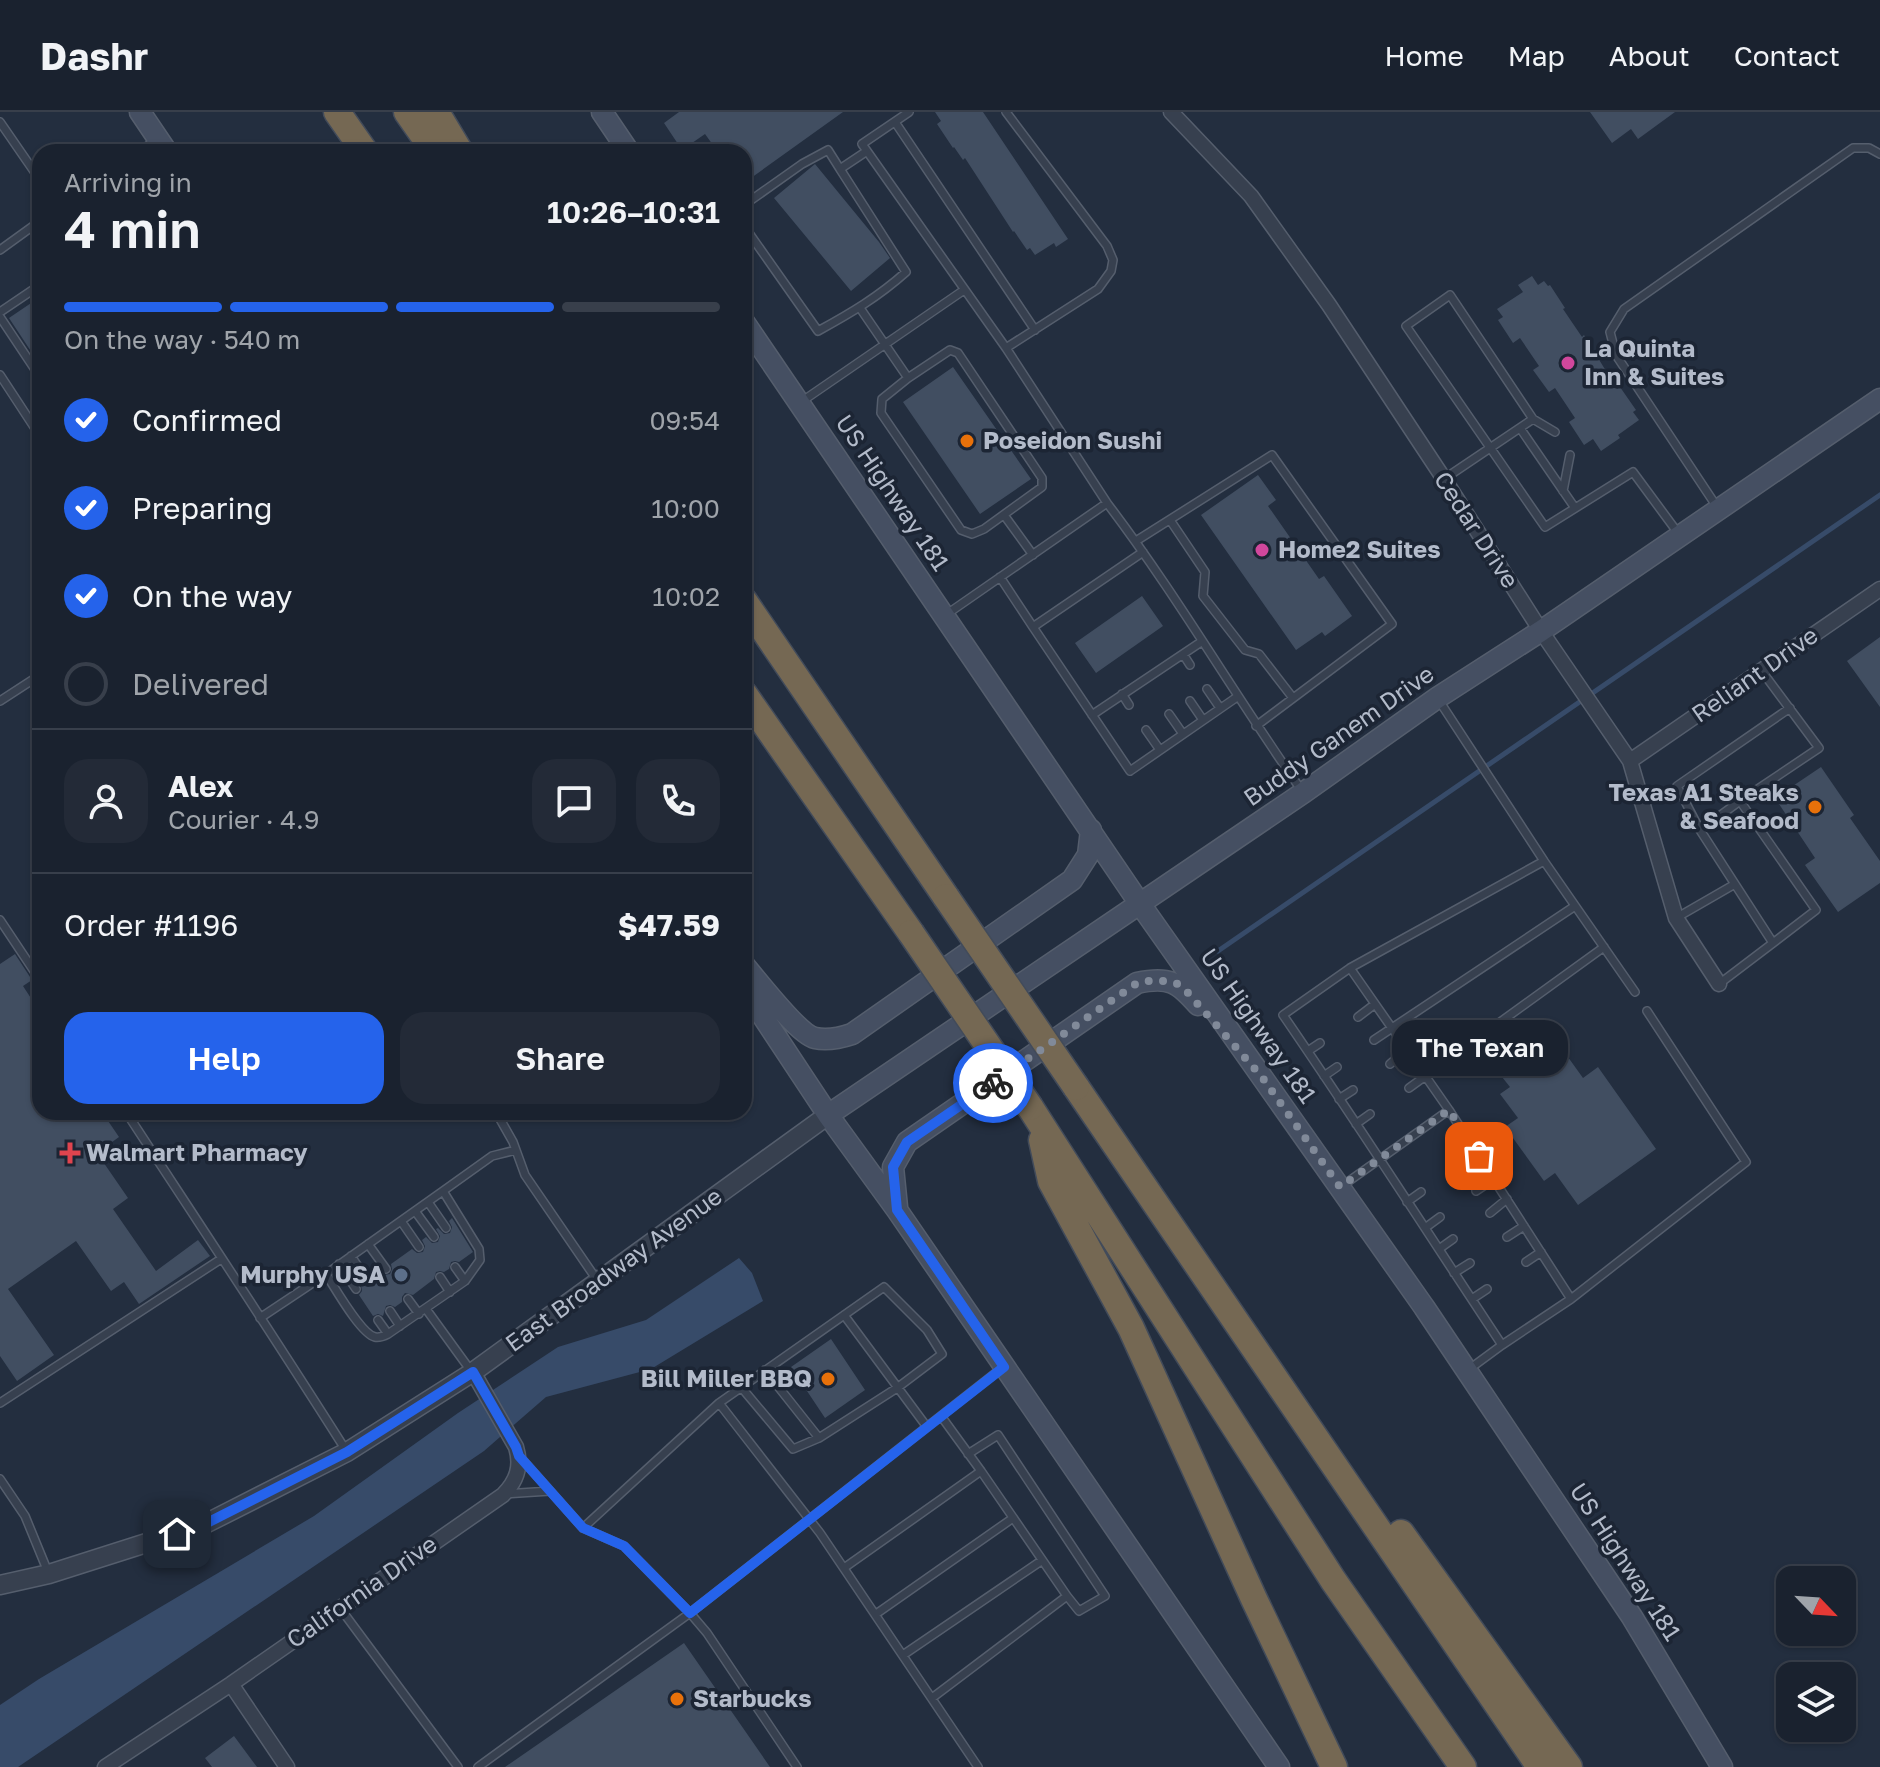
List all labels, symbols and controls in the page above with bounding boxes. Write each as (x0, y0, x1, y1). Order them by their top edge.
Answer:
text: Dashr (40, 33, 148, 78)
text: Home (1385, 39, 1464, 72)
text: Map (1508, 39, 1565, 72)
text: About (1609, 39, 1690, 72)
text: Contact (1734, 39, 1840, 72)
text: Arriving in (64, 167, 192, 198)
text: 10:26–10:31 (547, 194, 720, 230)
text: 4 min (64, 197, 201, 259)
text: On the way · 540 m (64, 324, 300, 355)
place label: La Quinta Inn & Suites (1584, 333, 1724, 390)
marker: La Quinta Inn & Suites (1559, 354, 1577, 372)
icon: check (64, 398, 108, 442)
text: Confirmed (132, 402, 282, 438)
text: 09:54 (649, 405, 720, 436)
street label: US Highway 181 (830, 409, 956, 576)
place label: Poseidon Sushi (983, 425, 1162, 454)
marker: Poseidon Sushi (958, 432, 976, 450)
street label: Cedar Drive (1429, 465, 1526, 593)
icon: check (64, 486, 108, 530)
text: Preparing (132, 490, 273, 526)
text: 10:00 (651, 493, 720, 524)
place label: Home2 Suites (1278, 534, 1441, 563)
marker: Home2 Suites (1253, 541, 1271, 559)
icon: check (64, 574, 108, 618)
text: On the way (132, 578, 292, 614)
text: 10:02 (652, 581, 720, 612)
street label: Reliant Drive (1686, 620, 1823, 728)
street label: Buddy Ganem Drive (1237, 658, 1439, 811)
text: Delivered (132, 666, 269, 702)
button: person (64, 759, 148, 843)
button: chat (532, 759, 616, 843)
button: phone (636, 759, 720, 843)
text: Alex (168, 768, 233, 804)
place label: Texas A1 Steaks & Seafood (1608, 777, 1799, 834)
marker: Texas A1 Steaks & Seafood (1806, 798, 1824, 816)
text: Courier · 4.9 (168, 804, 320, 835)
text: Order #1196 (64, 907, 238, 943)
text: $47.59 (618, 907, 720, 943)
street label: US Highway 181 (1195, 942, 1323, 1108)
button: Help (64, 1012, 384, 1104)
button: Share (400, 1012, 720, 1104)
callout: The Texan (1391, 1020, 1567, 1076)
text: The Texan (1416, 1032, 1544, 1063)
courier (953, 1043, 1033, 1123)
icon: bike (971, 1061, 1015, 1105)
pin (1445, 1122, 1513, 1190)
icon: bag (1457, 1134, 1501, 1178)
place label: Walmart Pharmacy (86, 1137, 308, 1166)
marker: Walmart Pharmacy (61, 1144, 79, 1162)
street label: East Broadway Avenue (499, 1181, 727, 1357)
place label: Murphy USA (240, 1259, 385, 1288)
marker: Murphy USA (392, 1266, 410, 1284)
place label: Bill Miller BBQ (641, 1363, 812, 1392)
marker: Bill Miller BBQ (819, 1370, 837, 1388)
street label: US Highway 181 (1564, 1477, 1688, 1645)
pin (143, 1500, 211, 1568)
icon: home (155, 1512, 199, 1556)
street label: California Drive (281, 1528, 442, 1653)
north arrow (1776, 1566, 1856, 1646)
map controls (1776, 1566, 1856, 1742)
button: layers (1776, 1662, 1856, 1742)
place label: Starbucks (693, 1683, 812, 1712)
marker: Starbucks (668, 1690, 686, 1708)

